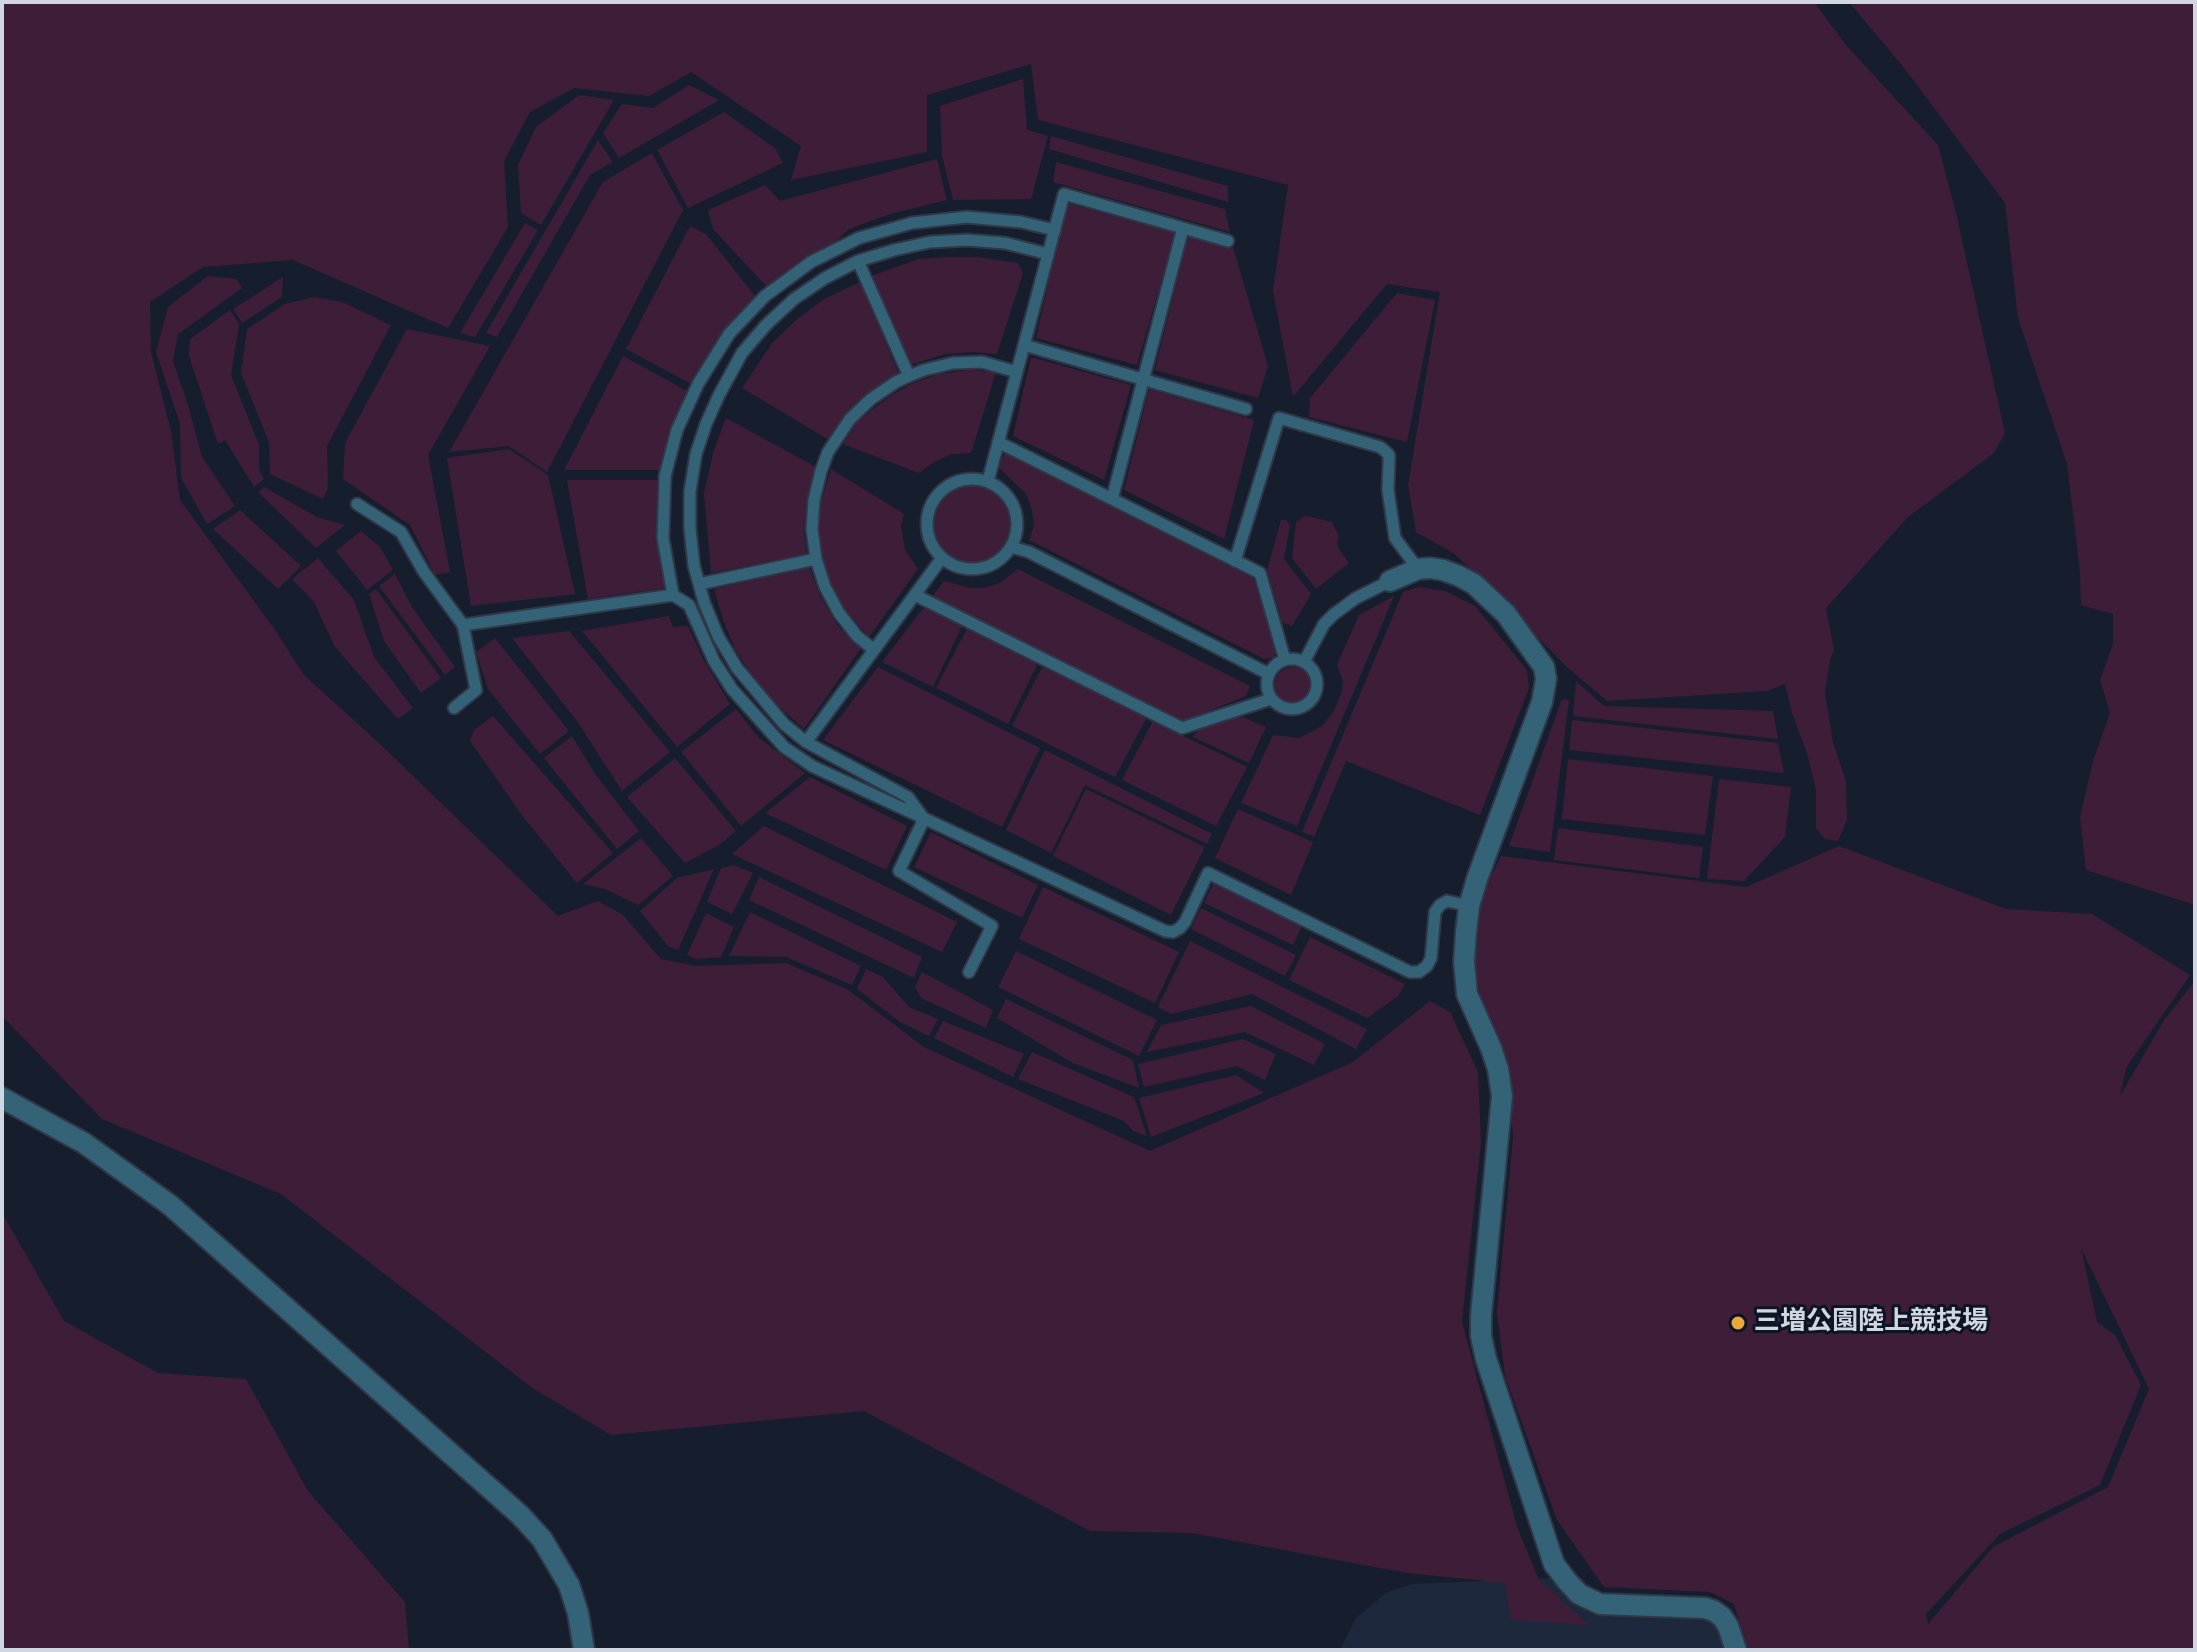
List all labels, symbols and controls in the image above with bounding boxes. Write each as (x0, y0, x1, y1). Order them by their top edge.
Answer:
place label: 三増公園陸上競技場 (1754, 1307, 1988, 1339)
marker: 三増公園陸上競技場 (1729, 1314, 1747, 1332)

